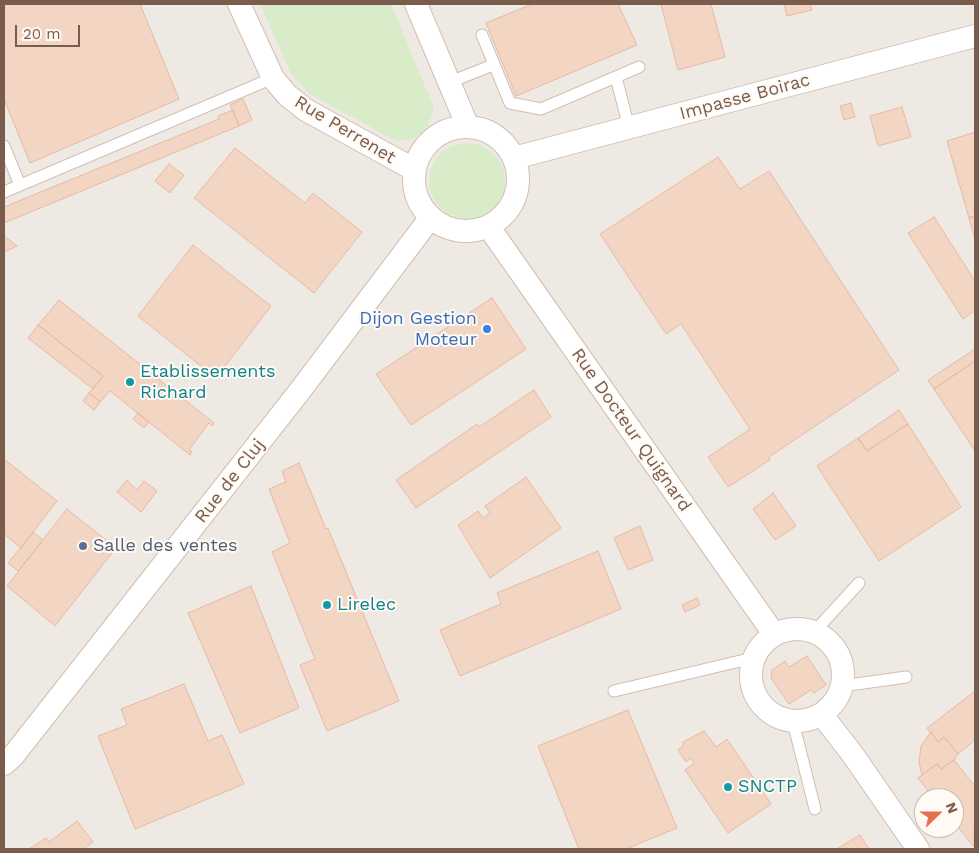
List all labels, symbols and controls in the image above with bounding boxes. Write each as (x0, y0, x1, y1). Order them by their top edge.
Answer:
scale bar (18, 15, 82, 47)
text: 20 m (23, 25, 61, 43)
street label: Impasse Boirac (677, 69, 813, 125)
street label: Rue Perrenet (290, 91, 400, 169)
place label: Dijon Gestion Moteur (359, 308, 477, 350)
marker: Dijon Gestion Moteur (481, 323, 493, 335)
street label: Rue Docteur Quignard (566, 344, 696, 516)
place label: Etablissements Richard (140, 361, 275, 404)
marker: Etablissements Richard (124, 376, 136, 388)
street label: Rue de Cluj (190, 435, 270, 527)
place label: Salle des ventes (93, 535, 238, 557)
marker: Salle des ventes (77, 540, 89, 552)
place label: Lirelec (337, 594, 396, 616)
marker: Lirelec (321, 599, 333, 611)
place label: SNCTP (738, 776, 797, 798)
marker: SNCTP (722, 781, 734, 793)
north arrow (914, 788, 964, 838)
text: N (943, 800, 961, 816)

